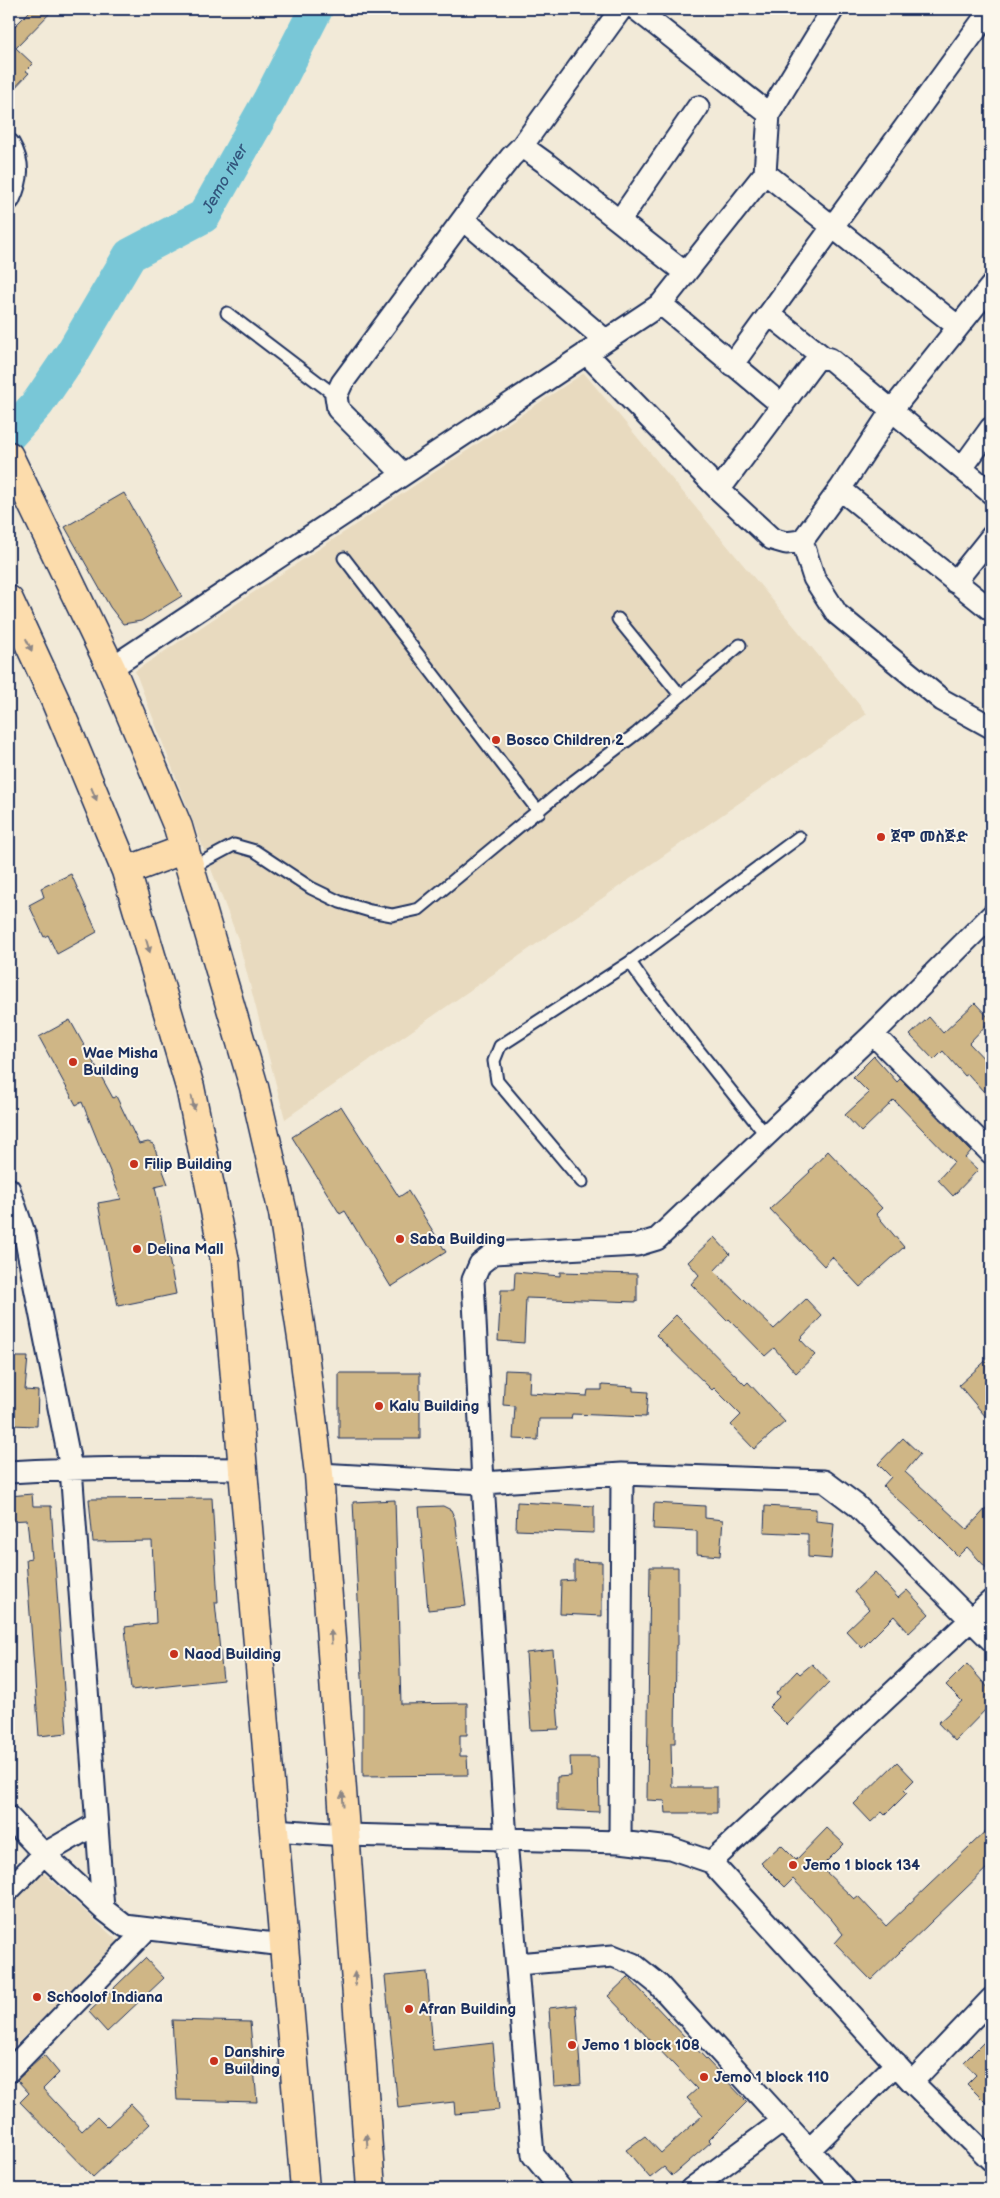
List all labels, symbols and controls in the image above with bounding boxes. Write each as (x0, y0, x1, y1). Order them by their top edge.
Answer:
water label: Jemo river (198, 140, 253, 217)
one-way arrow (26, 638, 34, 652)
place label: Bosco Children 2 (506, 731, 624, 750)
marker: Bosco Children 2 (490, 734, 502, 746)
one-way arrow (90, 787, 98, 802)
place label: ጀሞ መስጅድ (891, 828, 968, 847)
marker: ጀሞ መስጅድ (875, 831, 887, 843)
one-way arrow (145, 939, 153, 954)
place label: Wae Misha Building (83, 1044, 158, 1080)
marker: Wae Misha Building (67, 1056, 79, 1068)
one-way arrow (189, 1095, 197, 1110)
place label: Filip Building (144, 1155, 232, 1174)
marker: Filip Building (128, 1158, 140, 1170)
place label: Saba Building (410, 1230, 505, 1249)
marker: Saba Building (394, 1233, 406, 1245)
place label: Delina Mall (147, 1240, 224, 1259)
marker: Delina Mall (131, 1243, 143, 1255)
place label: Kalu Building (389, 1397, 479, 1416)
marker: Kalu Building (373, 1400, 385, 1412)
one-way arrow (326, 1629, 334, 1645)
place label: Naod Building (184, 1645, 281, 1664)
marker: Naod Building (168, 1648, 180, 1660)
one-way arrow (338, 1791, 346, 1807)
place label: Jemo 1 block 134 (803, 1856, 920, 1875)
marker: Jemo 1 block 134 (787, 1859, 799, 1871)
one-way arrow (351, 1970, 359, 1986)
place label: Schoolof Indiana (47, 1988, 163, 2007)
marker: Schoolof Indiana (31, 1991, 43, 2003)
place label: Afran Building (418, 2000, 516, 2019)
marker: Afran Building (403, 2003, 415, 2015)
place label: Jemo 1 block 108 (582, 2036, 700, 2055)
marker: Jemo 1 block 108 (566, 2039, 578, 2051)
place label: Danshire Building (224, 2043, 285, 2079)
marker: Danshire Building (208, 2055, 220, 2067)
place label: Jemo 1 block 110 (714, 2068, 829, 2087)
marker: Jemo 1 block 110 (698, 2071, 710, 2083)
one-way arrow (363, 2132, 371, 2148)

